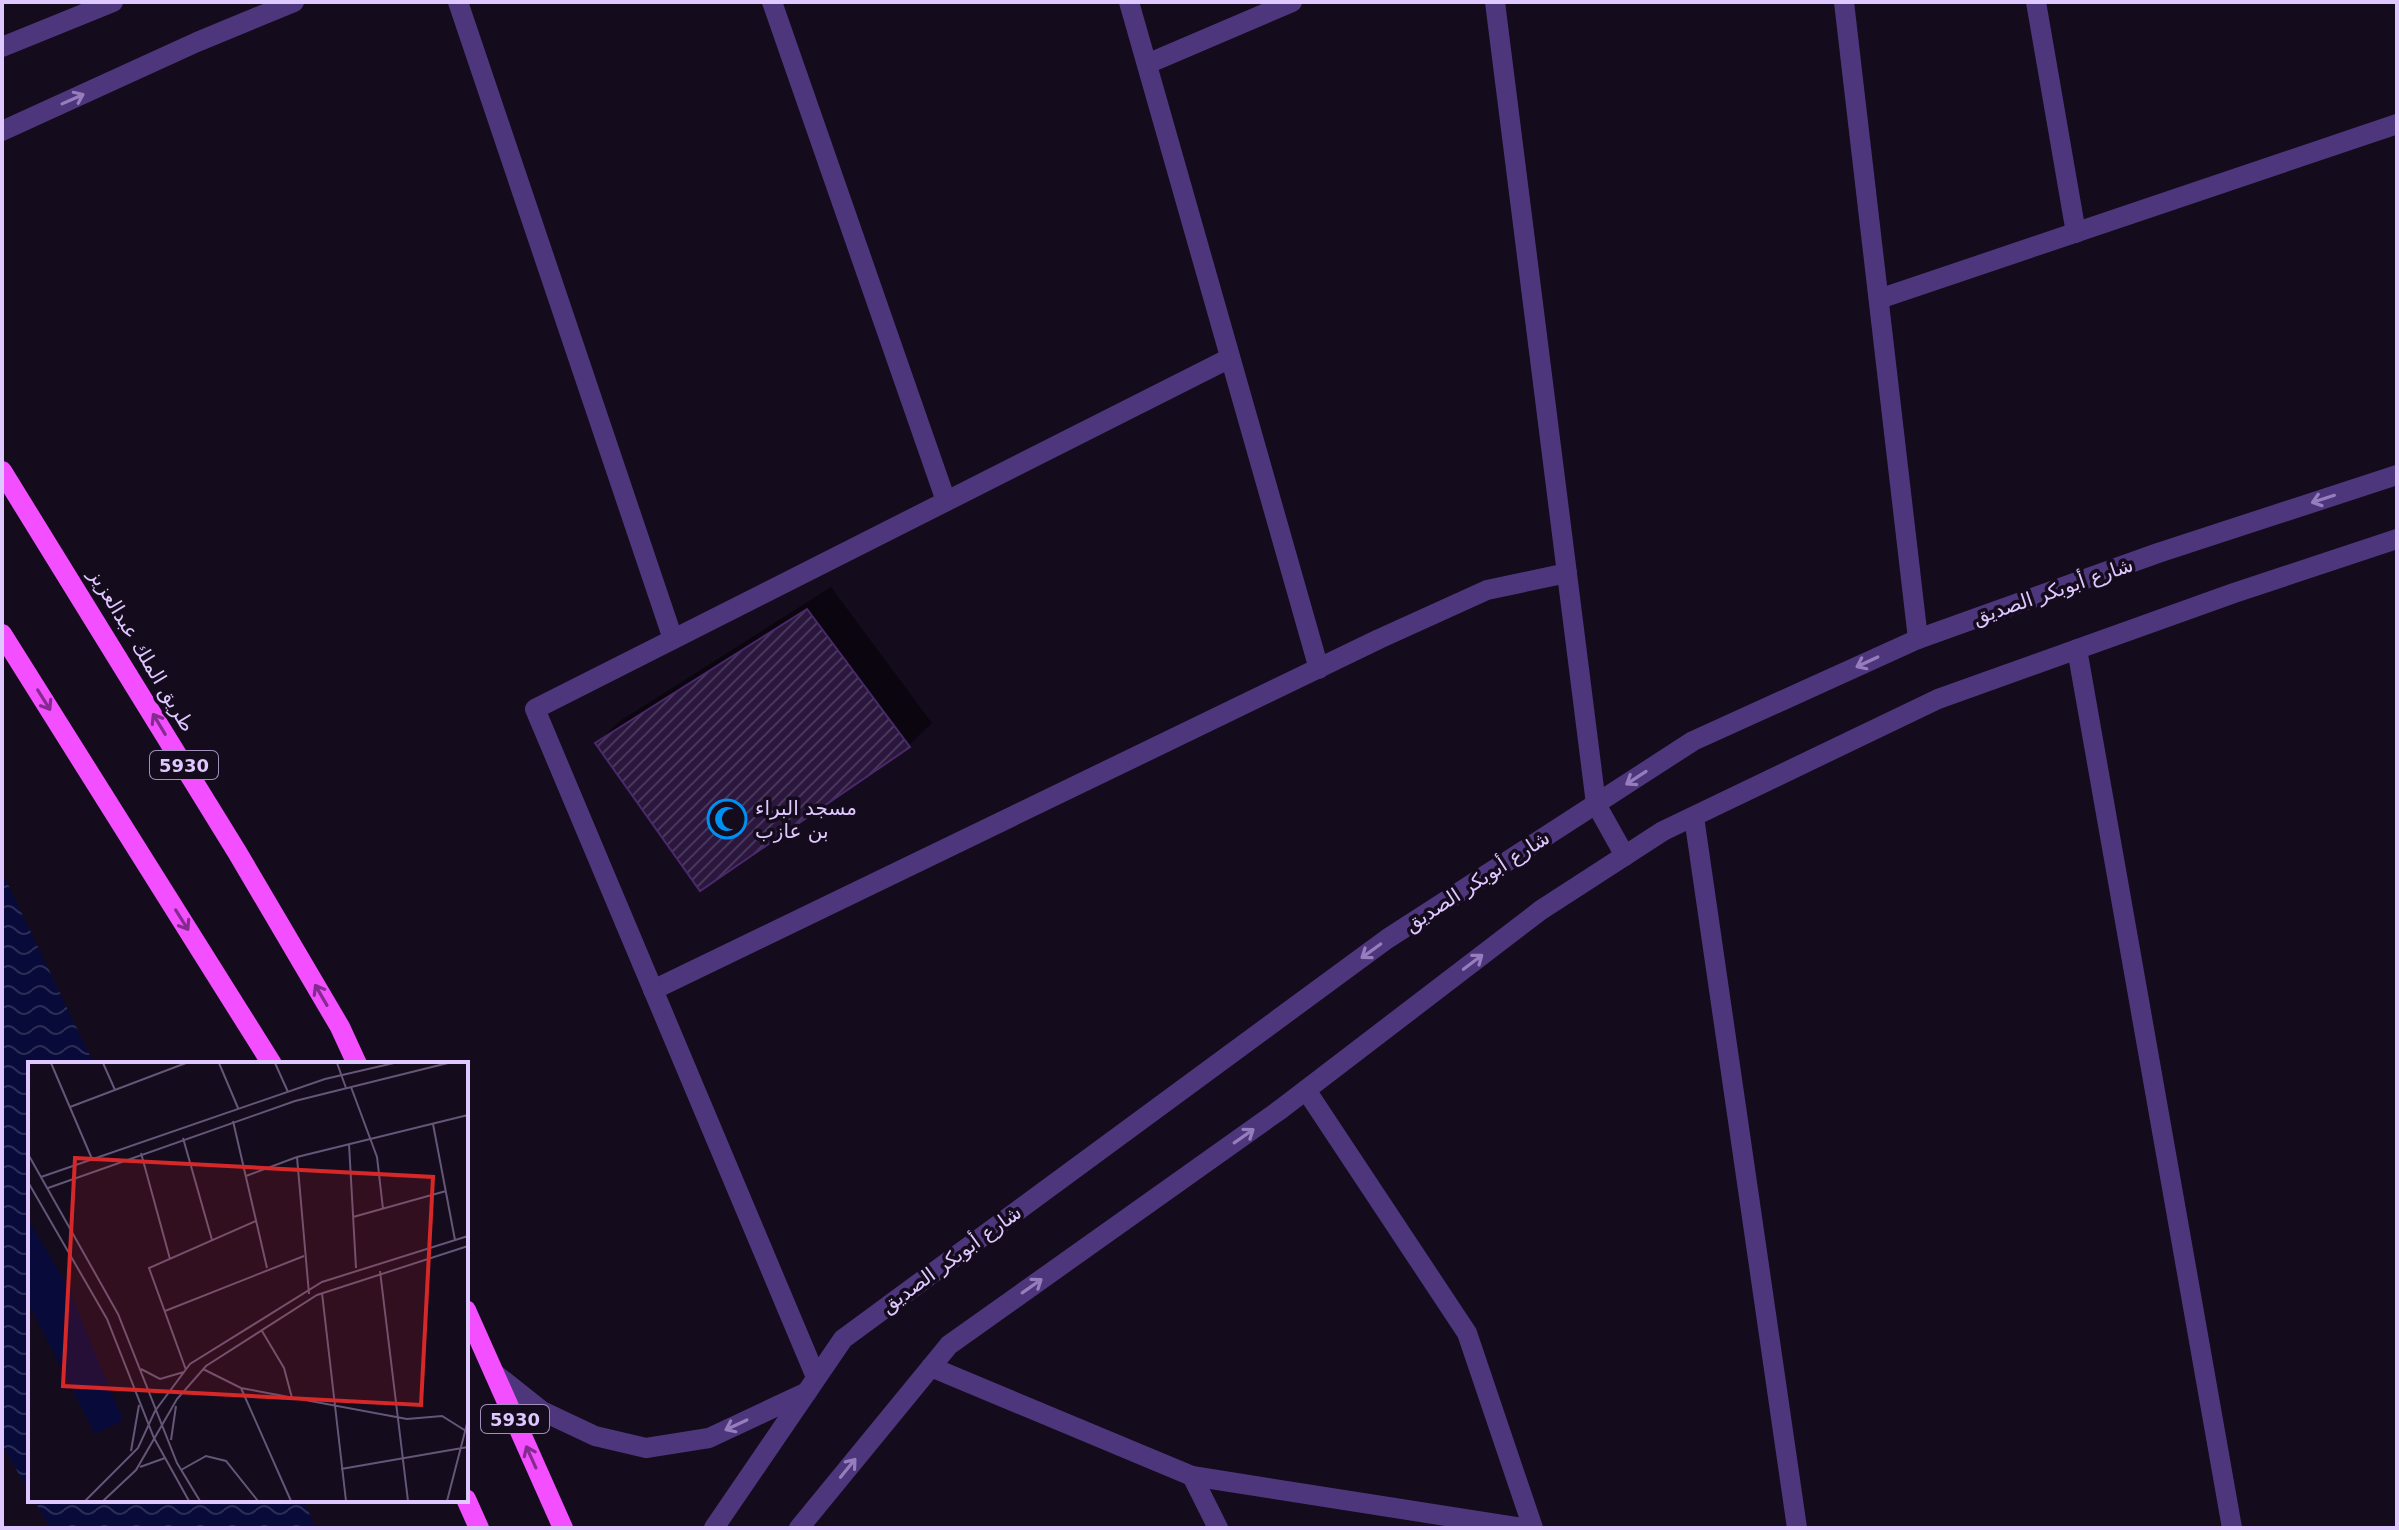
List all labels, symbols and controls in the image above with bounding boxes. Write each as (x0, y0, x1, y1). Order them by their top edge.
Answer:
one-way arrow (60, 90, 85, 105)
one-way arrow (2311, 493, 2336, 508)
street label: شارع أبوبكر الصديق (1969, 551, 2136, 630)
street label: طريق الملك عبدالعزيز (83, 563, 200, 736)
one-way arrow (1855, 655, 1880, 670)
one-way arrow (36, 688, 52, 711)
one-way arrow (151, 713, 167, 736)
road number: 5930 (150, 751, 218, 779)
one-way arrow (1625, 770, 1647, 787)
place label: مسجد البراء بن عازب (755, 796, 857, 843)
mosque icon: مسجد البراء بن عازب (706, 798, 748, 840)
street label: شارع أبوبكر الصديق (1399, 824, 1554, 937)
one-way arrow (175, 908, 191, 931)
one-way arrow (1361, 942, 1382, 959)
one-way arrow (1462, 953, 1483, 970)
one-way arrow (313, 984, 329, 1007)
inset map (28, 1062, 468, 1502)
one-way arrow (1232, 1127, 1254, 1144)
street label: شارع أبوبكر الصديق (875, 1199, 1026, 1318)
one-way arrow (1020, 1278, 1042, 1294)
road number: 5930 (481, 1405, 549, 1433)
one-way arrow (724, 1418, 748, 1433)
one-way arrow (523, 1445, 538, 1469)
one-way arrow (839, 1457, 857, 1478)

